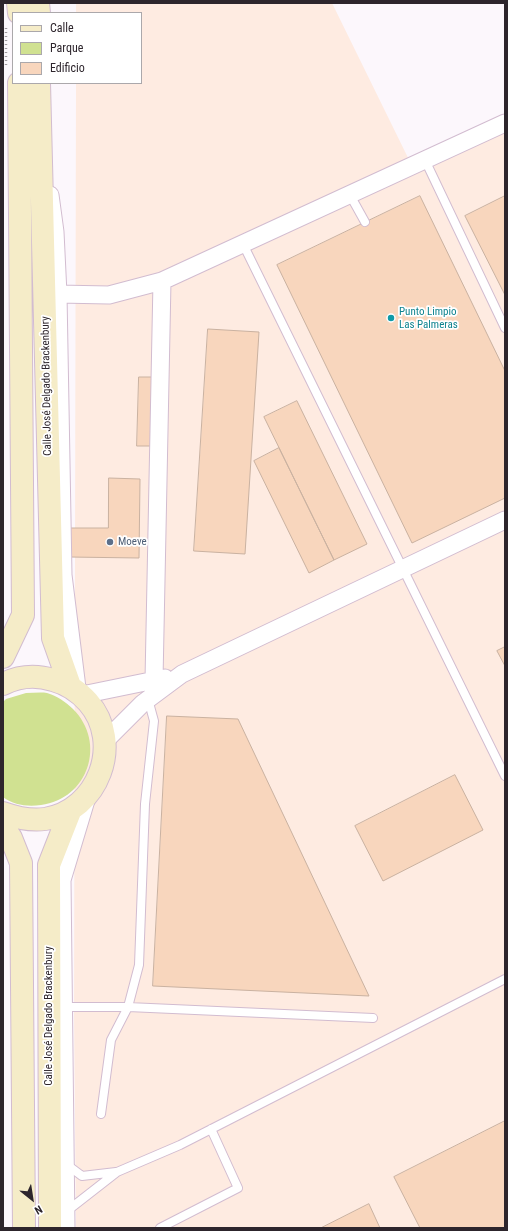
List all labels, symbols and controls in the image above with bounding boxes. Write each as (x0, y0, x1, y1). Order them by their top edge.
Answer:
legend (12, 12, 142, 84)
text: Calle (50, 21, 74, 35)
text: Parque (50, 41, 83, 55)
text: Edificio (50, 61, 85, 75)
place label: Punto Limpio Las Palmeras (399, 305, 458, 331)
marker: Punto Limpio Las Palmeras (386, 313, 396, 323)
street label: Calle José Delgado Brackenbury (39, 316, 55, 456)
place label: Moeve (118, 535, 147, 549)
marker: Moeve (105, 537, 115, 547)
street label: Calle José Delgado Brackenbury (42, 946, 56, 1086)
north arrow (12, 1179, 52, 1219)
text: N (32, 1203, 44, 1217)

